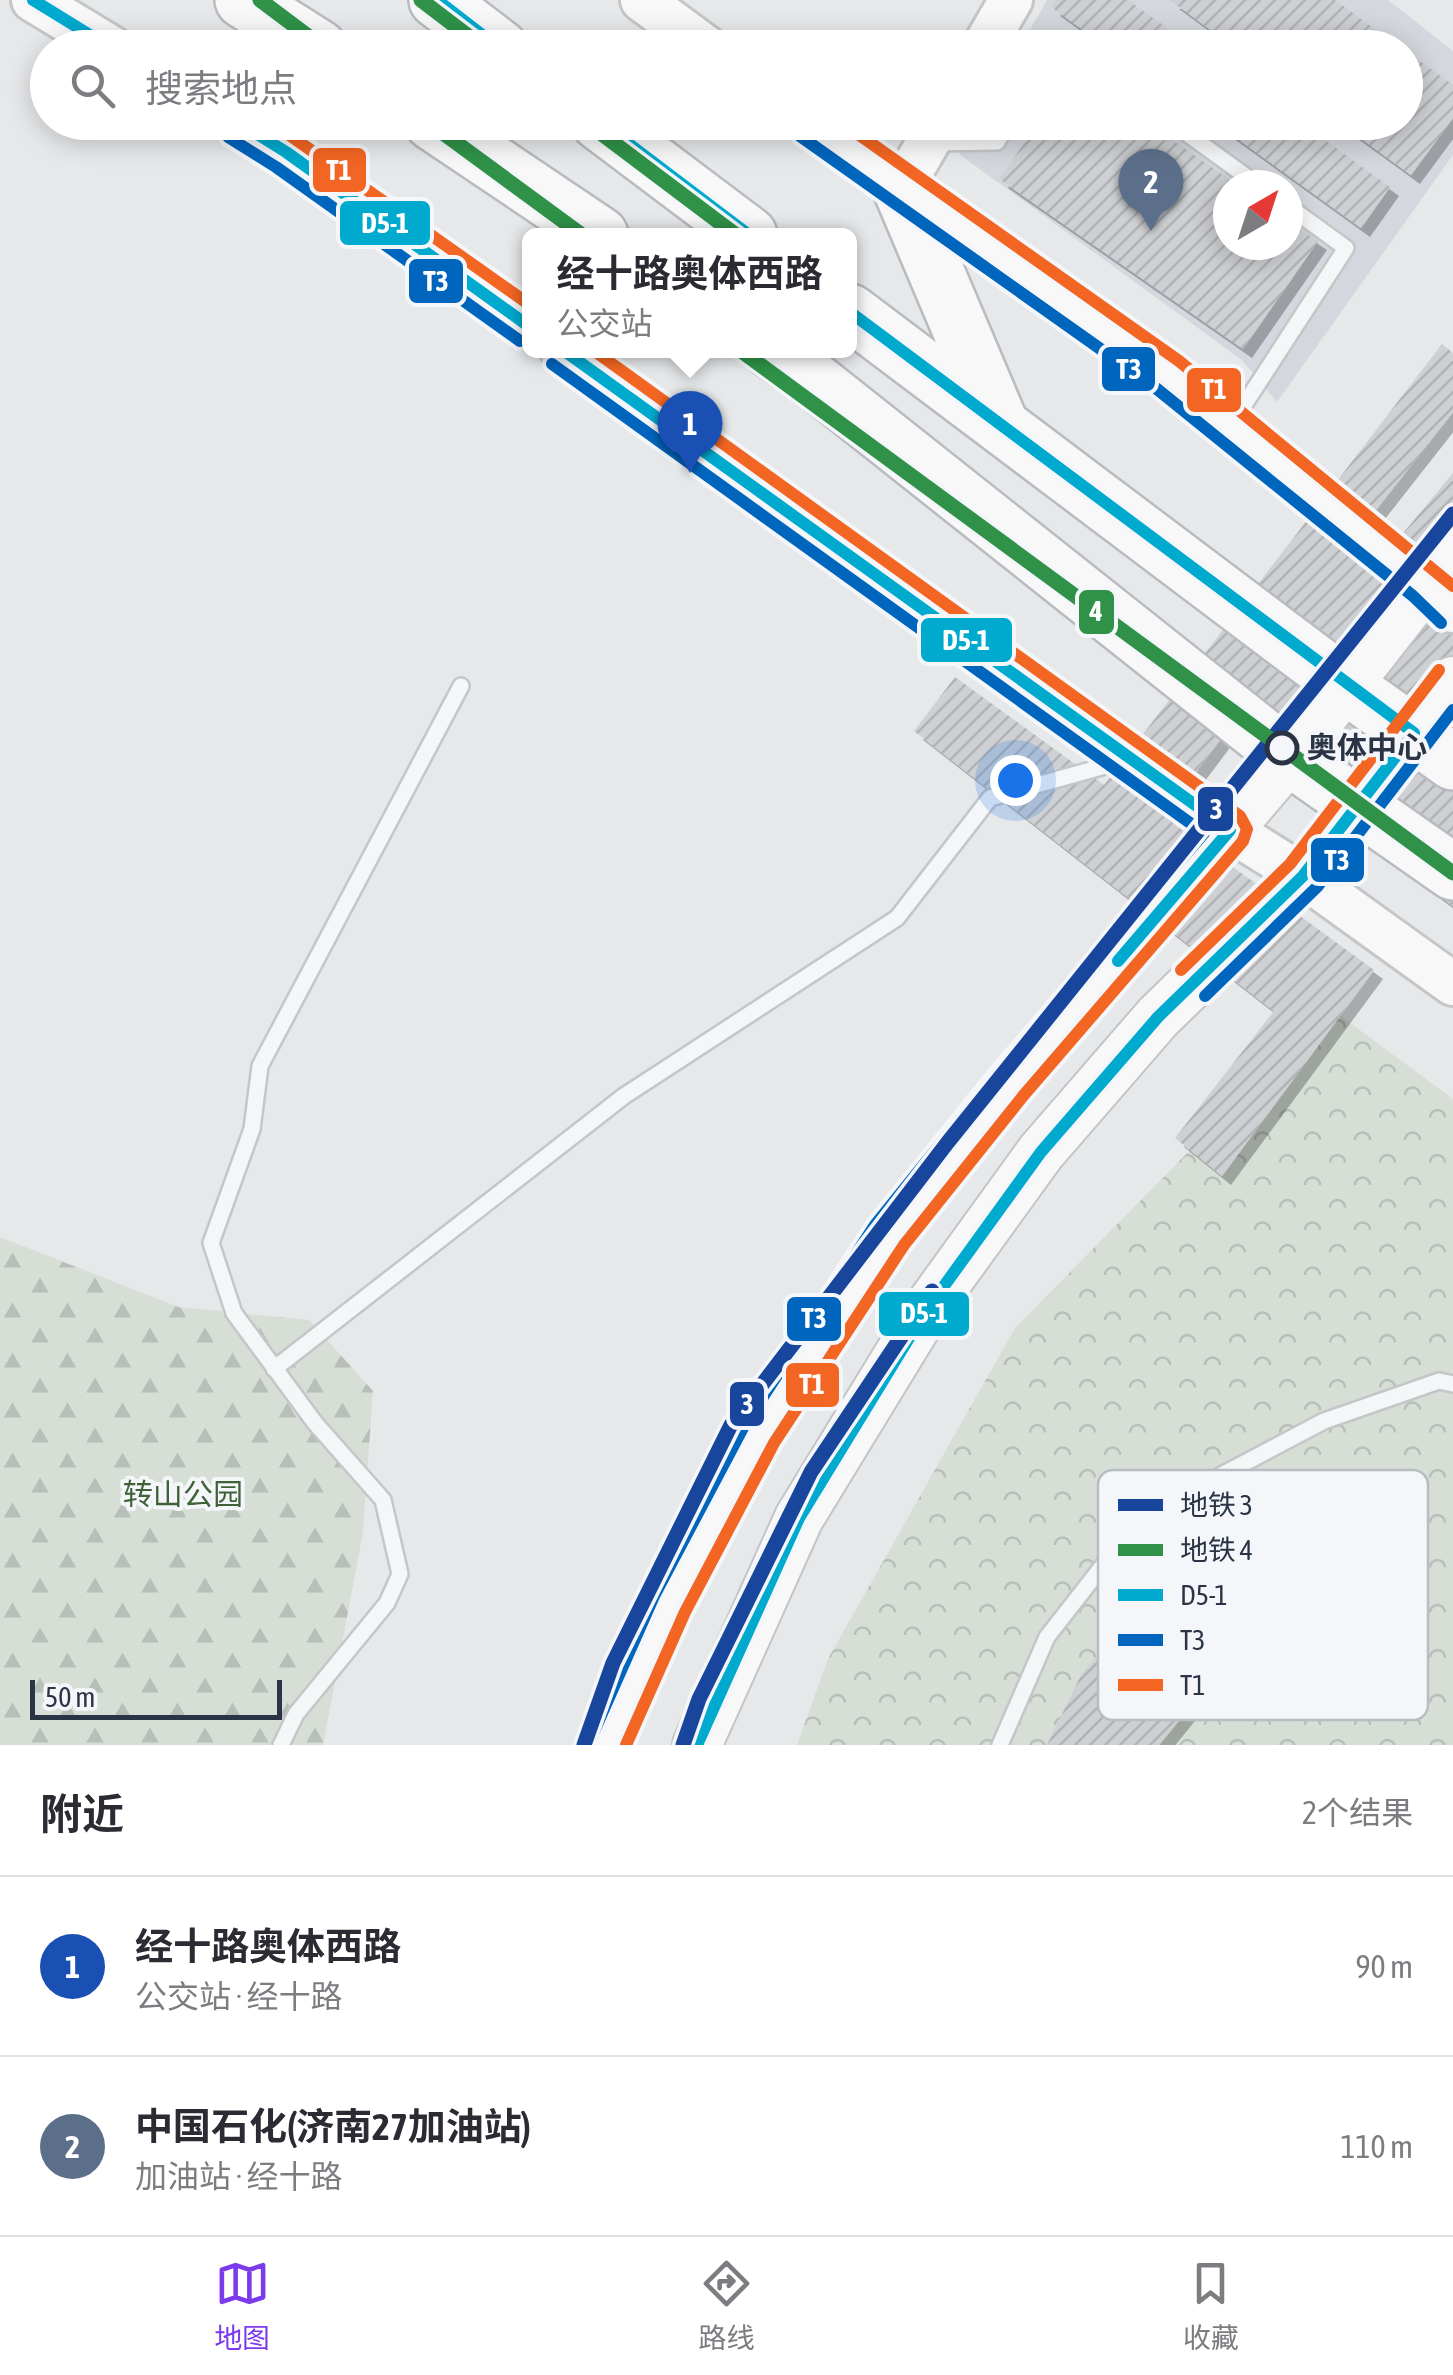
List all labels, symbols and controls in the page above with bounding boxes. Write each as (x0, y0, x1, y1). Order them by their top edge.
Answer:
search box (30, 30, 1423, 140)
icon: search (65, 58, 120, 113)
text: 搜索地点 (145, 67, 297, 110)
line badge: T1 (311, 146, 368, 194)
pin: 2 (1118, 148, 1184, 231)
text: T1 (326, 154, 352, 186)
north arrow (1213, 170, 1303, 260)
line badge: D5-1 (338, 199, 432, 247)
text: D5-1 (361, 207, 409, 239)
popup (522, 228, 857, 358)
text: 经十路奥体西路 (556, 252, 823, 295)
line badge: T3 (407, 257, 465, 305)
text: T3 (423, 265, 449, 297)
text: 公交站 (556, 305, 653, 342)
line badge: T3 (1100, 345, 1157, 393)
text: T3 (1116, 353, 1142, 385)
line badge: T1 (1185, 366, 1243, 414)
text: T1 (1201, 373, 1227, 405)
pin: 1 (658, 390, 722, 473)
line badge: 4 (1077, 588, 1116, 636)
text: 4 (1088, 595, 1103, 627)
line badge: D5-1 (919, 616, 1014, 664)
text: D5-1 (942, 624, 990, 656)
place label: 奥体中心 (1307, 730, 1427, 764)
marker: 奥体中心 (1266, 732, 1298, 764)
your location (990, 755, 1041, 806)
line badge: 3 (1196, 785, 1235, 833)
text: 3 (1209, 793, 1223, 825)
line badge: T3 (1309, 836, 1366, 884)
text: T3 (1324, 844, 1350, 876)
line badge: D5-1 (877, 1290, 971, 1338)
line badge: T3 (785, 1295, 843, 1343)
text: D5-1 (900, 1297, 948, 1329)
text: T3 (801, 1302, 827, 1334)
line badge: T1 (784, 1361, 841, 1409)
text: T1 (799, 1368, 825, 1400)
line badge: 3 (728, 1380, 766, 1428)
text: 3 (740, 1388, 754, 1420)
legend (1098, 1470, 1428, 1720)
park label: 转山公园 (123, 1477, 243, 1511)
text: 地铁 3 (1180, 1489, 1253, 1521)
text: 地铁 4 (1180, 1534, 1253, 1566)
text: D5-1 (1180, 1579, 1228, 1611)
text: T3 (1180, 1624, 1205, 1656)
text: T1 (1180, 1669, 1205, 1701)
scale bar (30, 1675, 282, 1720)
text: 50 m (45, 1681, 95, 1713)
text: 附近 (40, 1790, 124, 1838)
text: 2个结果 (1302, 1794, 1413, 1831)
text: 经十路奥体西路 (135, 1925, 401, 1968)
text: 1 (65, 1948, 80, 1985)
text: 90 m (1355, 1948, 1413, 1985)
text: 公交站 · 经十路 (135, 1978, 343, 2015)
text: 中国石化(济南27加油站) (135, 2105, 531, 2148)
text: 2 (65, 2128, 80, 2165)
text: 110 m (1340, 2128, 1413, 2165)
text: 加油站 · 经十路 (135, 2158, 343, 2195)
tab: 地图 (214, 2256, 270, 2356)
tab: 路线 (698, 2256, 755, 2356)
tab: 收藏 (1183, 2256, 1239, 2356)

